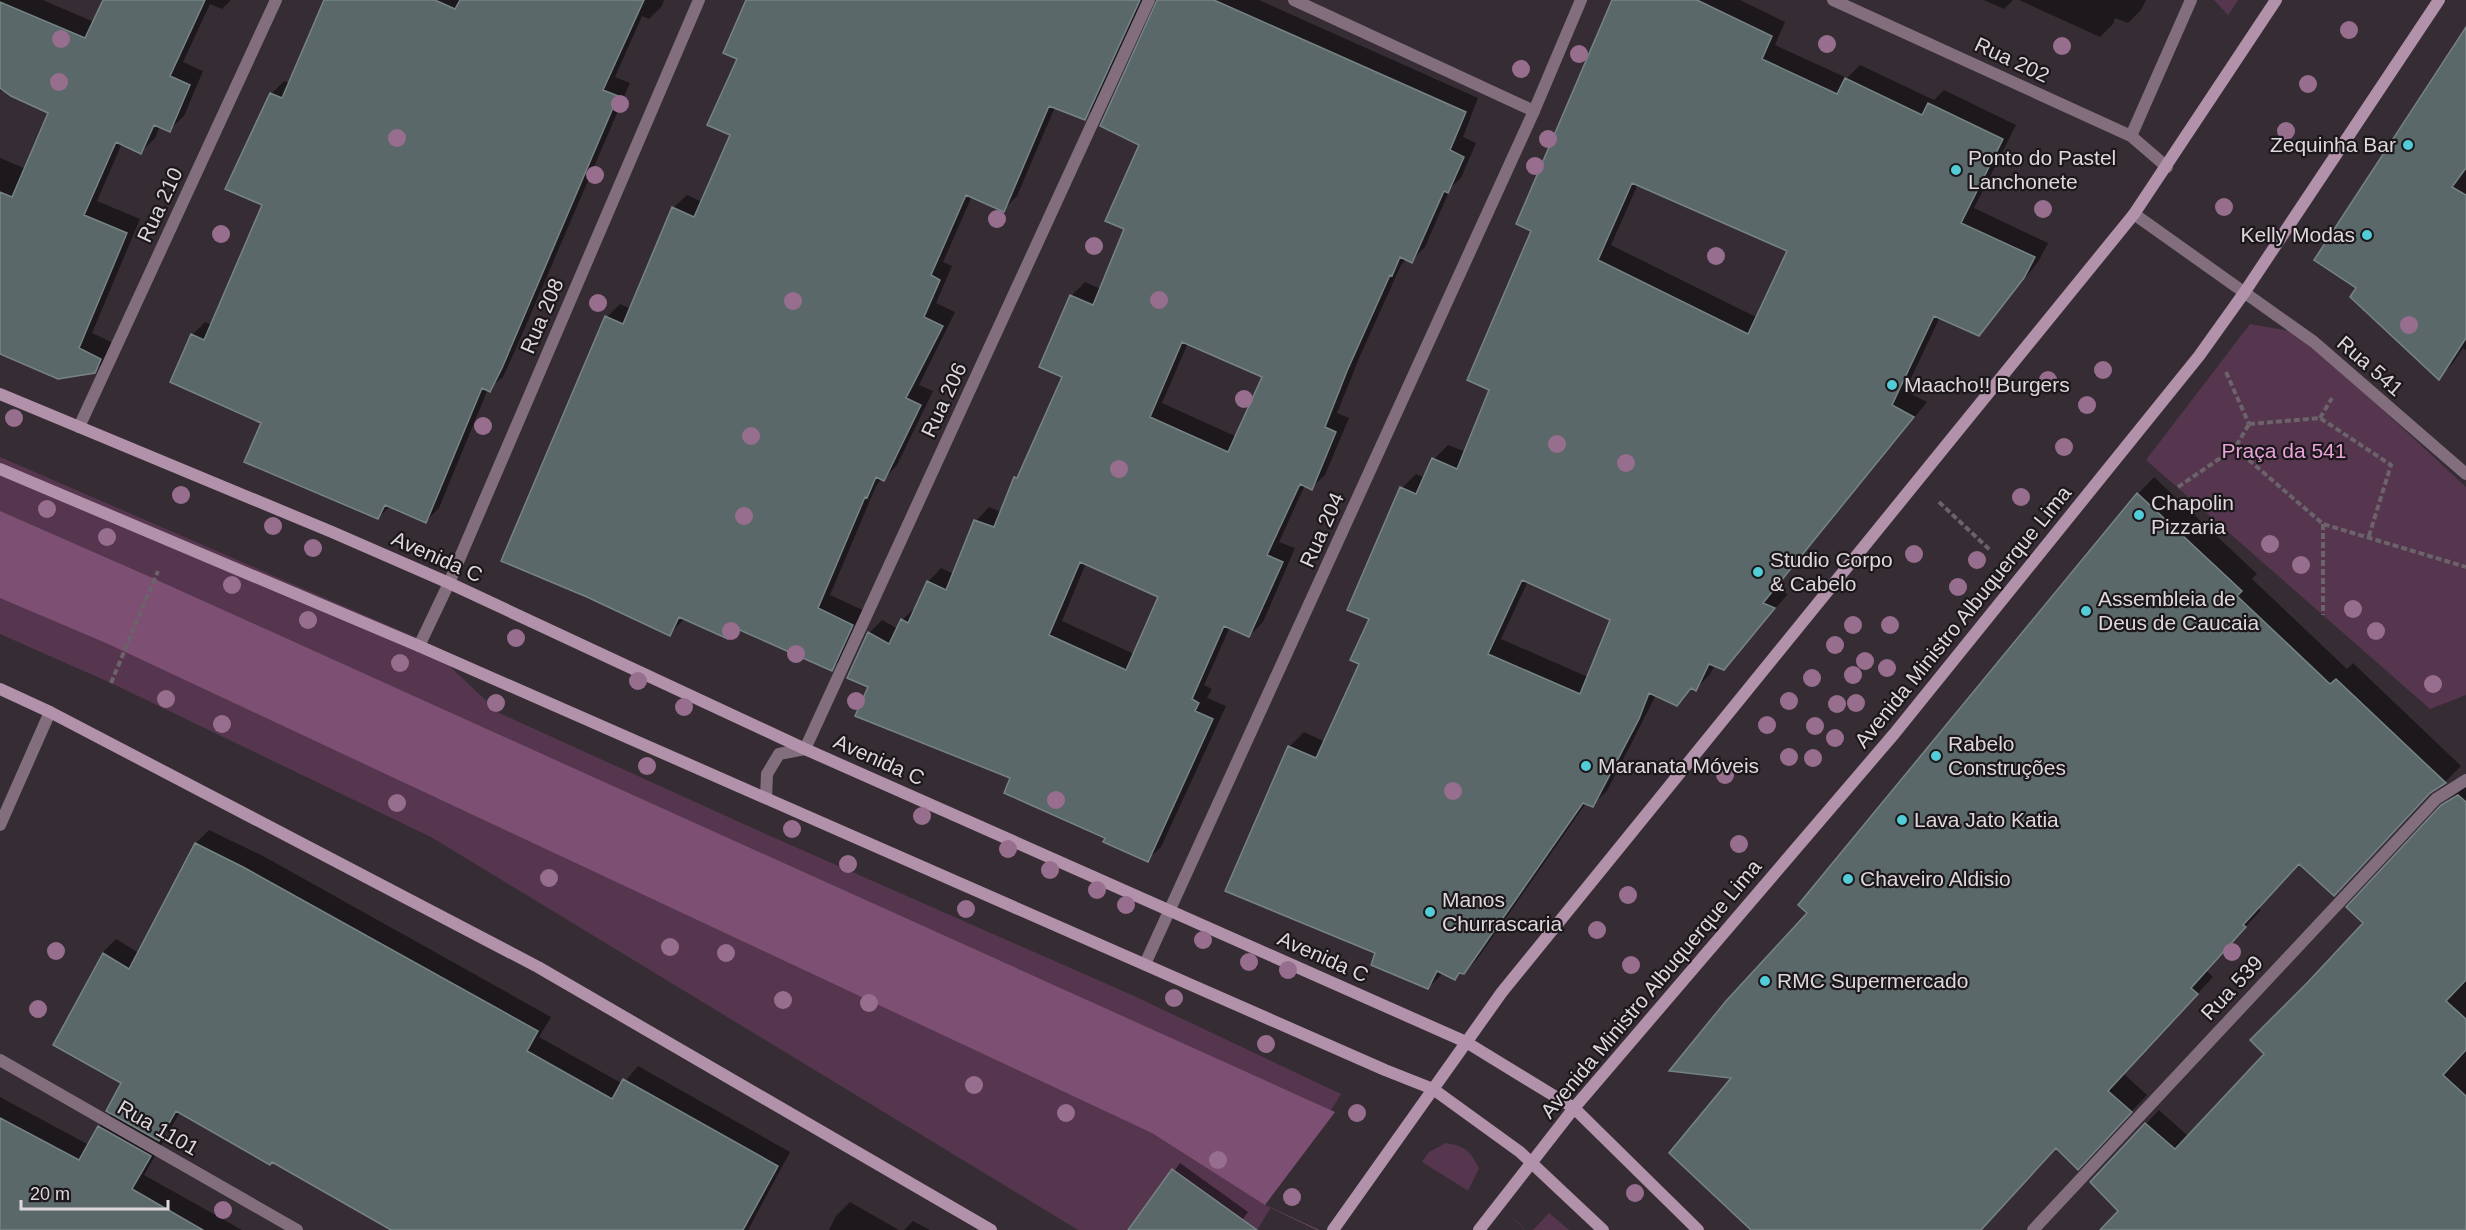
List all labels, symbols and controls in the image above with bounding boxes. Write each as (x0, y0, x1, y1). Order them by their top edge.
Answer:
street label: Rua 202 (1971, 32, 2053, 87)
place label: Zequinha Bar (2270, 133, 2396, 156)
marker: Zequinha Bar (2401, 138, 2415, 152)
place label: Ponto do Pastel Lanchonete (1968, 146, 2116, 193)
marker: Ponto do Pastel Lanchonete (1949, 163, 1963, 177)
street label: Rua 210 (132, 164, 187, 246)
place label: Kelly Modas (2241, 223, 2355, 246)
marker: Kelly Modas (2360, 228, 2374, 242)
street label: Rua 208 (515, 275, 568, 357)
street label: Rua 541 (2333, 331, 2408, 400)
street label: Rua 206 (916, 359, 971, 441)
place label: Maacho!! Burgers (1904, 373, 2070, 396)
marker: Maacho!! Burgers (1885, 378, 1899, 392)
park label: Praça da 541 (2222, 439, 2346, 462)
street label: Avenida Ministro Albuquerque Lima (1850, 481, 2076, 752)
street label: Rua 204 (1295, 489, 1348, 571)
place label: Chapolin Pizzaria (2151, 491, 2234, 538)
marker: Chapolin Pizzaria (2132, 508, 2146, 522)
street label: Avenida C (388, 526, 486, 587)
place label: Studio Corpo & Cabelo (1770, 548, 1893, 595)
marker: Studio Corpo & Cabelo (1751, 565, 1765, 579)
place label: Assembleia de Deus de Caucaia (2098, 587, 2259, 634)
marker: Assembleia de Deus de Caucaia (2079, 604, 2093, 618)
street label: Avenida C (830, 729, 928, 790)
place label: Rabelo Construções (1948, 732, 2066, 779)
marker: Rabelo Construções (1929, 749, 1943, 763)
place label: Maranata Móveis (1598, 754, 1759, 777)
marker: Maranata Móveis (1579, 759, 1593, 773)
place label: Lava Jato Katia (1914, 808, 2059, 831)
marker: Lava Jato Katia (1895, 813, 1909, 827)
street label: Avenida Ministro Albuquerque Lima (1536, 855, 1766, 1122)
place label: Chaveiro Aldisio (1860, 867, 2011, 890)
marker: Chaveiro Aldisio (1841, 872, 1855, 886)
place label: Manos Churrascaria (1442, 888, 1563, 935)
marker: Manos Churrascaria (1423, 905, 1437, 919)
street label: Avenida C (1274, 926, 1372, 987)
street label: Rua 539 (2196, 951, 2267, 1025)
place label: RMC Supermercado (1777, 969, 1968, 992)
marker: RMC Supermercado (1758, 974, 1772, 988)
street label: Rua 1101 (114, 1095, 203, 1160)
scale bar (21, 1173, 168, 1211)
text: 20 m (30, 1184, 70, 1204)

